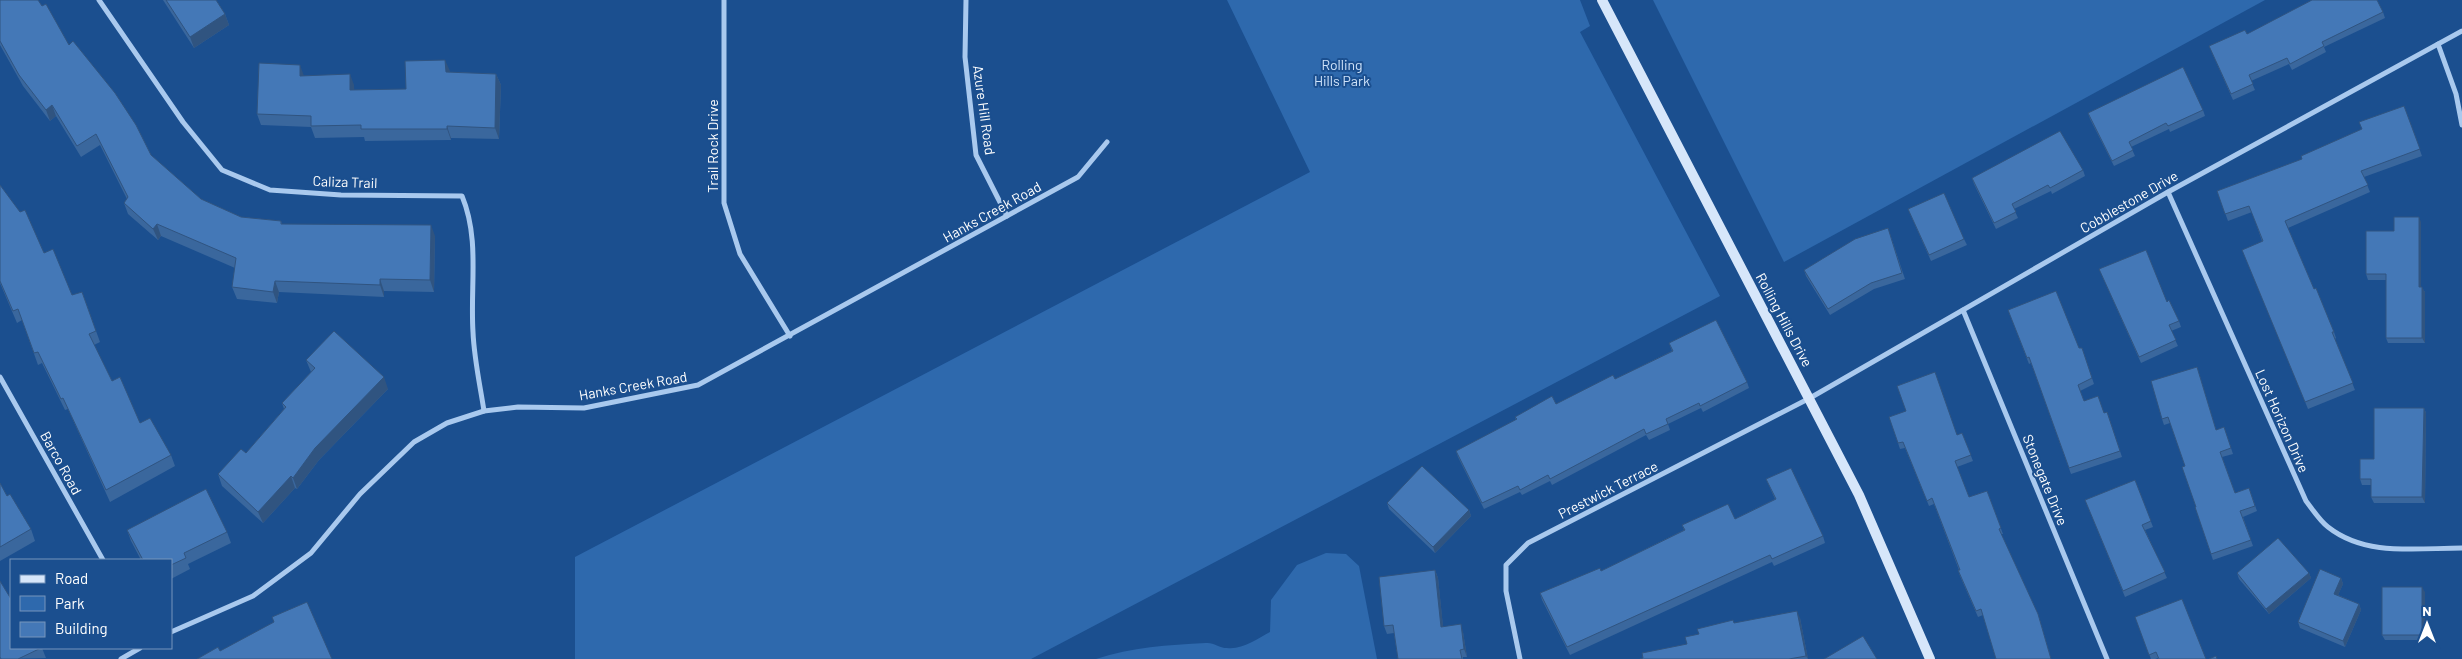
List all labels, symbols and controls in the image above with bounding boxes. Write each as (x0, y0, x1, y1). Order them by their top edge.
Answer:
park label: Rolling Hills Park (1314, 56, 1370, 89)
street label: Azure Hill Road (970, 64, 999, 156)
street label: Trail Rock Drive (704, 99, 721, 193)
street label: Cobblestone Drive (2077, 167, 2181, 236)
street label: Caliza Trail (312, 172, 378, 191)
street label: Hanks Creek Road (940, 178, 1044, 246)
street label: Rolling Hills Drive (1753, 270, 1816, 370)
street label: Lost Horizon Drive (2252, 367, 2313, 475)
street label: Hanks Creek Road (577, 368, 688, 403)
street label: Barco Road (37, 428, 86, 497)
street label: Stonegate Drive (2020, 432, 2071, 528)
street label: Prestwick Terrace (1555, 457, 1661, 522)
legend (10, 559, 172, 649)
text: Road (55, 569, 88, 587)
text: Park (55, 594, 85, 612)
north arrow (2402, 599, 2452, 649)
text: N (2422, 602, 2432, 619)
text: Building (55, 619, 108, 637)

